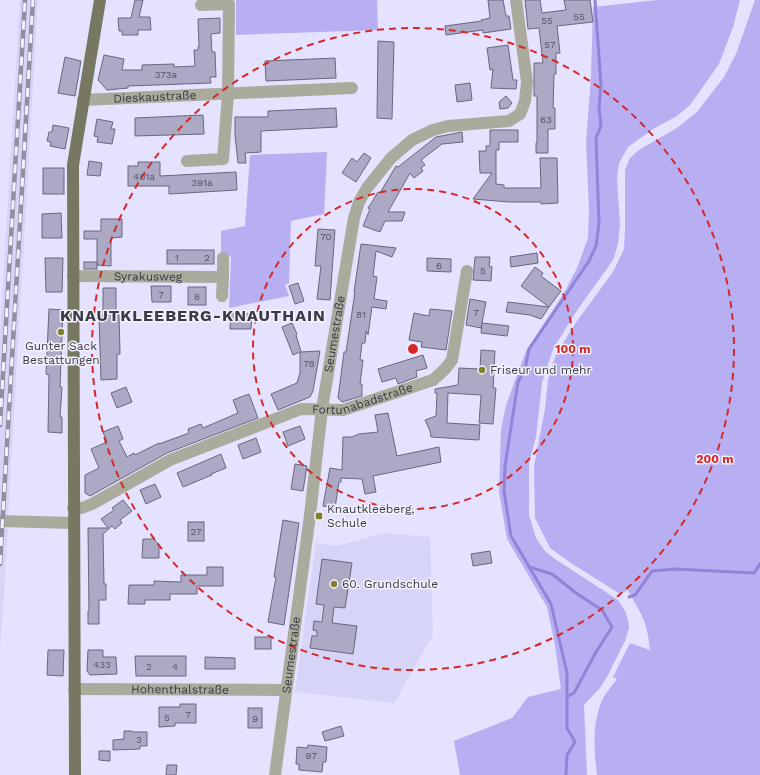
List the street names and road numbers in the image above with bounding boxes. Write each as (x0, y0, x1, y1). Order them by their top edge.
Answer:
street label: Dieskaustraße (113, 88, 197, 106)
street label: Syrakusweg (114, 269, 183, 284)
street label: Seumestraße (321, 295, 348, 374)
street label: Fortunabadstraße (312, 380, 415, 417)
street label: Seumestraße (279, 616, 303, 694)
street label: Hohenthalstraße (131, 682, 229, 697)

